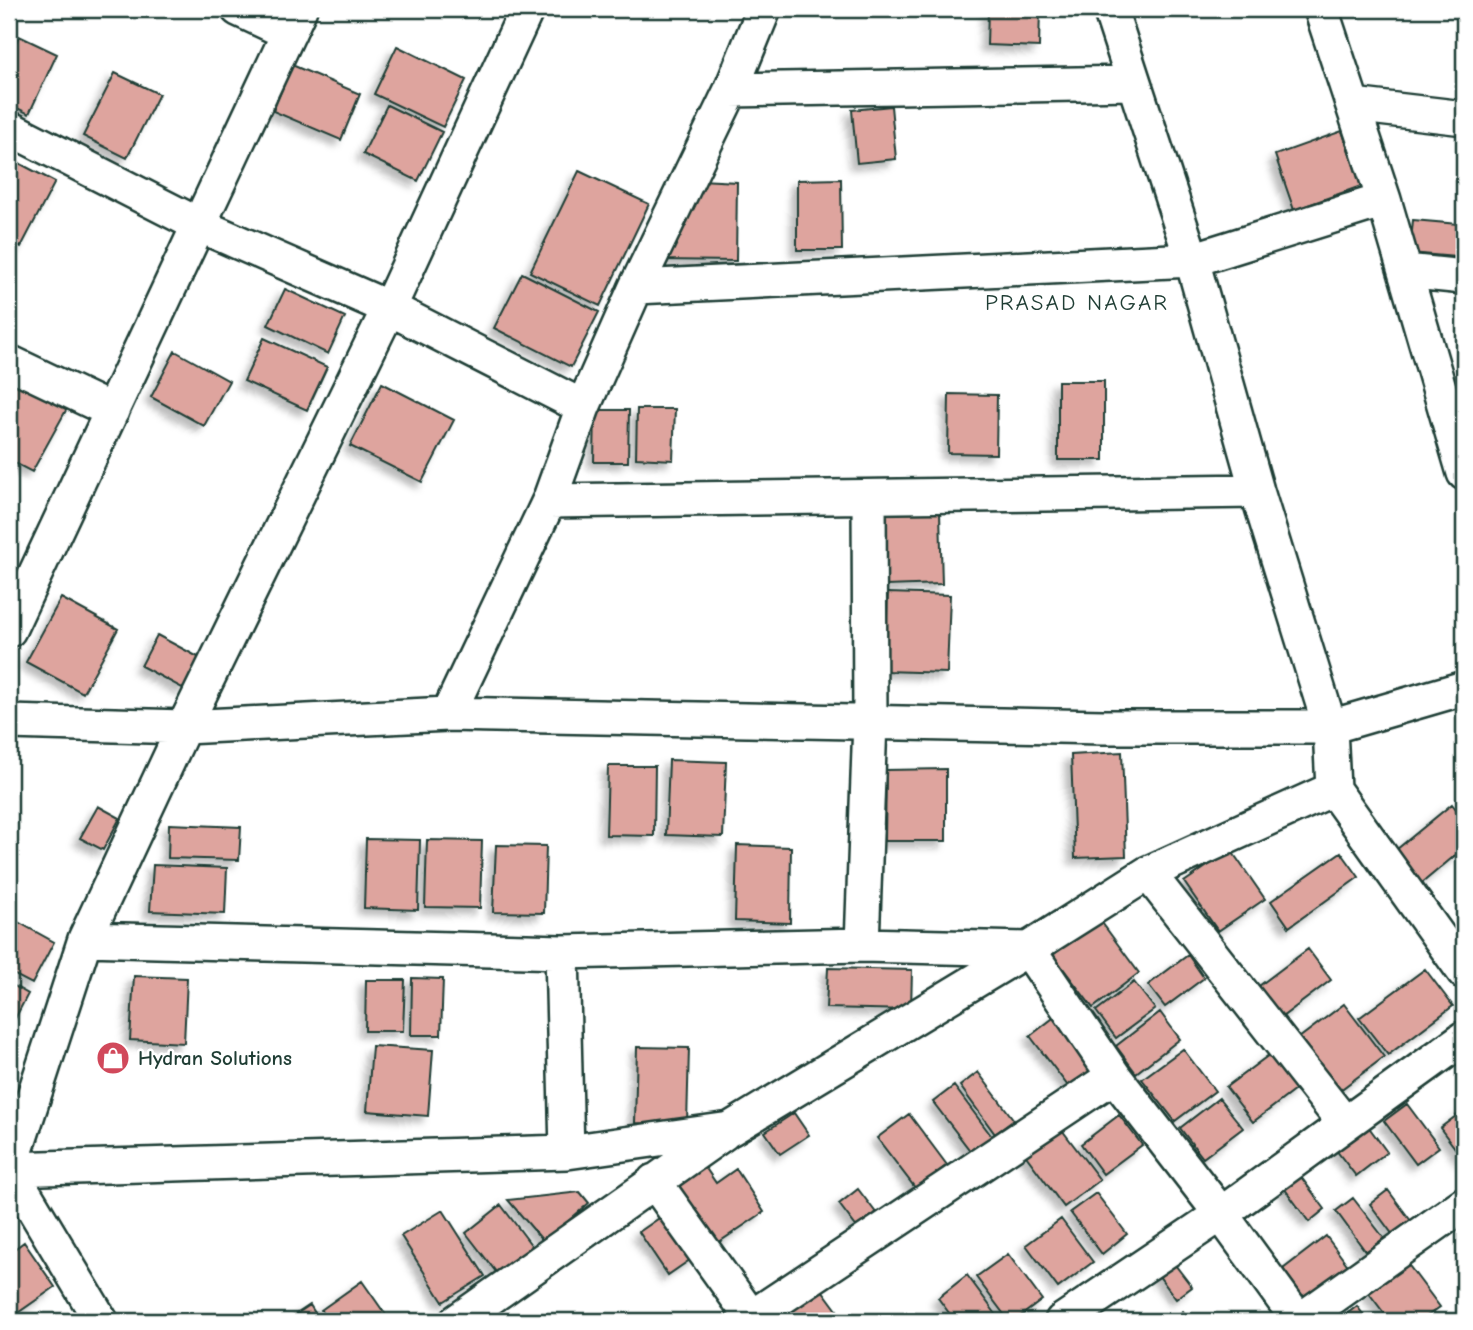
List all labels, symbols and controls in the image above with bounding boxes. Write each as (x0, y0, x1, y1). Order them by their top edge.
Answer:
district label: PRASAD NAGAR (985, 289, 1169, 316)
shop icon: Hydran Solutions (94, 1039, 132, 1077)
place label: Hydran Solutions (138, 1046, 292, 1070)

